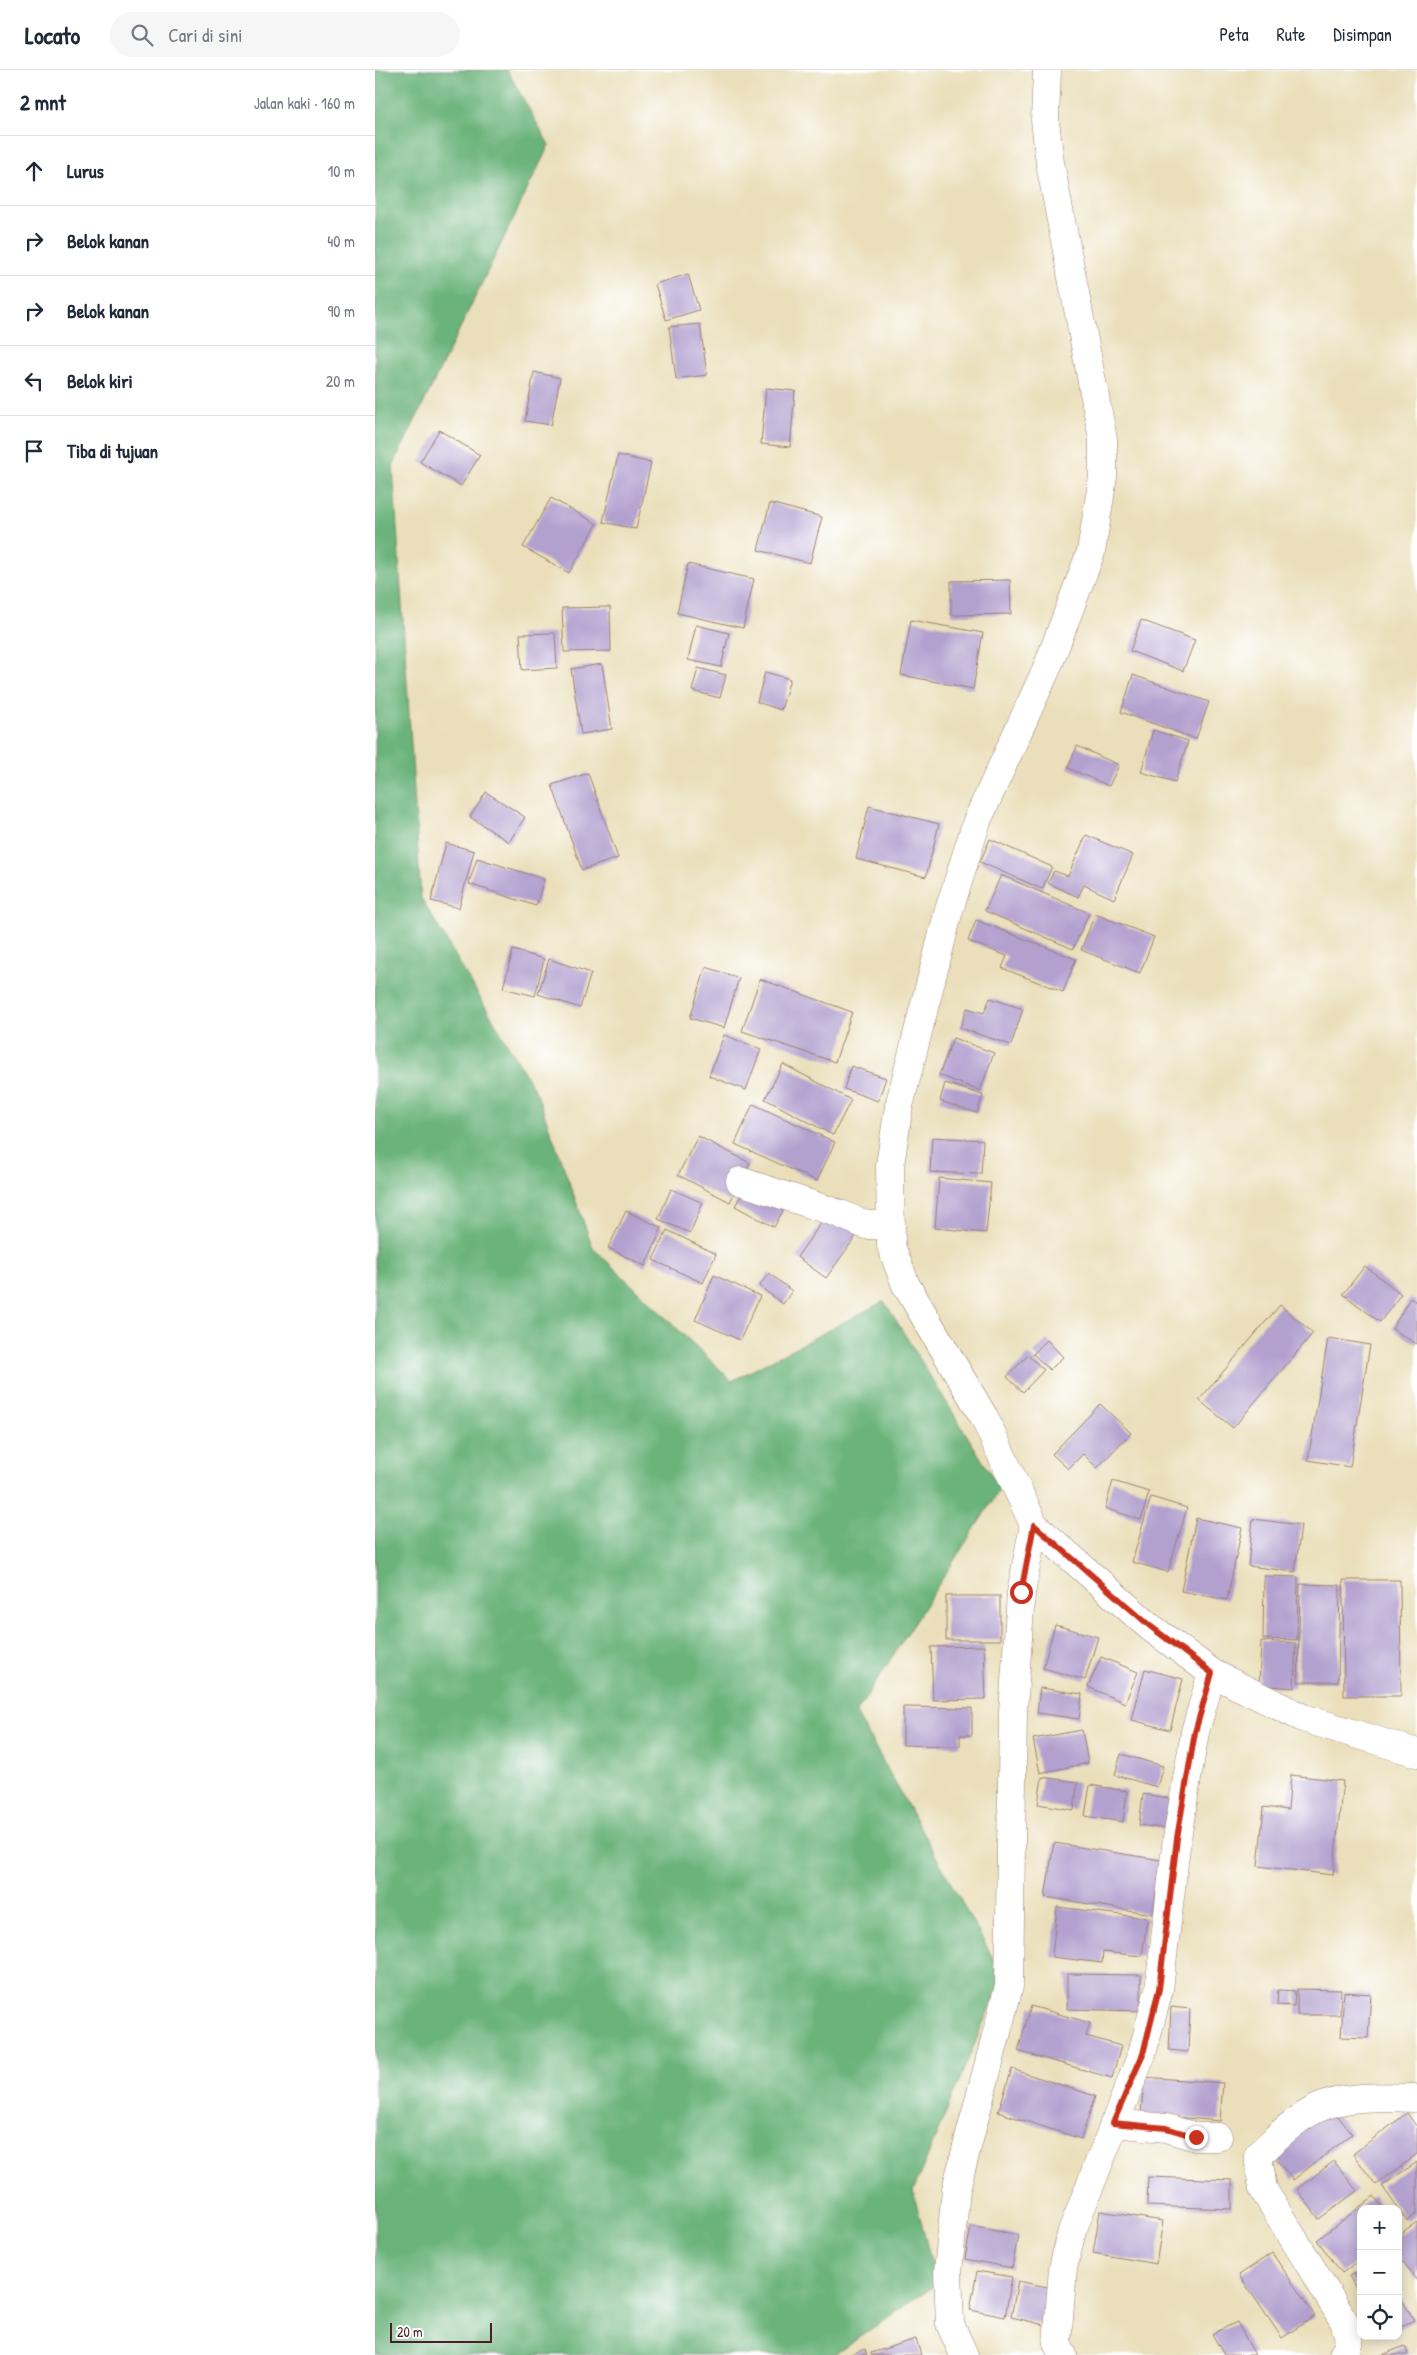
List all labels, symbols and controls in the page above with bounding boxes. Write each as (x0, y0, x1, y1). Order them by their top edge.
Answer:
search box (110, 12, 460, 57)
text: Locato (25, 19, 80, 51)
icon: search (128, 21, 156, 49)
text: Cari di sini (168, 22, 243, 48)
text: Peta (1220, 22, 1249, 47)
text: Rute (1277, 22, 1305, 47)
text: Disimpan (1333, 22, 1392, 47)
text: 2 mnt (20, 88, 66, 117)
text: Jalan kaki · 160 m (254, 92, 355, 114)
icon: ahead (20, 157, 48, 185)
text: Lurus (67, 158, 104, 184)
text: 10 m (327, 160, 355, 182)
icon: right (20, 227, 48, 255)
text: Belok kanan (67, 228, 149, 254)
text: 40 m (327, 230, 355, 252)
icon: right (20, 297, 48, 325)
text: Belok kanan (67, 298, 149, 324)
text: 90 m (327, 300, 355, 322)
icon: left (20, 367, 48, 395)
text: Belok kiri (67, 368, 133, 394)
text: 20 m (326, 370, 355, 392)
icon: arrive (20, 437, 48, 465)
text: Tiba di tujuan (67, 438, 158, 464)
route start (1010, 1581, 1033, 1604)
route end (1185, 2126, 1208, 2149)
map controls (1357, 2205, 1402, 2340)
button: + (1357, 2205, 1402, 2250)
button: − (1357, 2250, 1402, 2295)
button: locate (1357, 2295, 1402, 2340)
scale bar (390, 2320, 493, 2343)
text: 20 m (397, 2322, 423, 2341)

